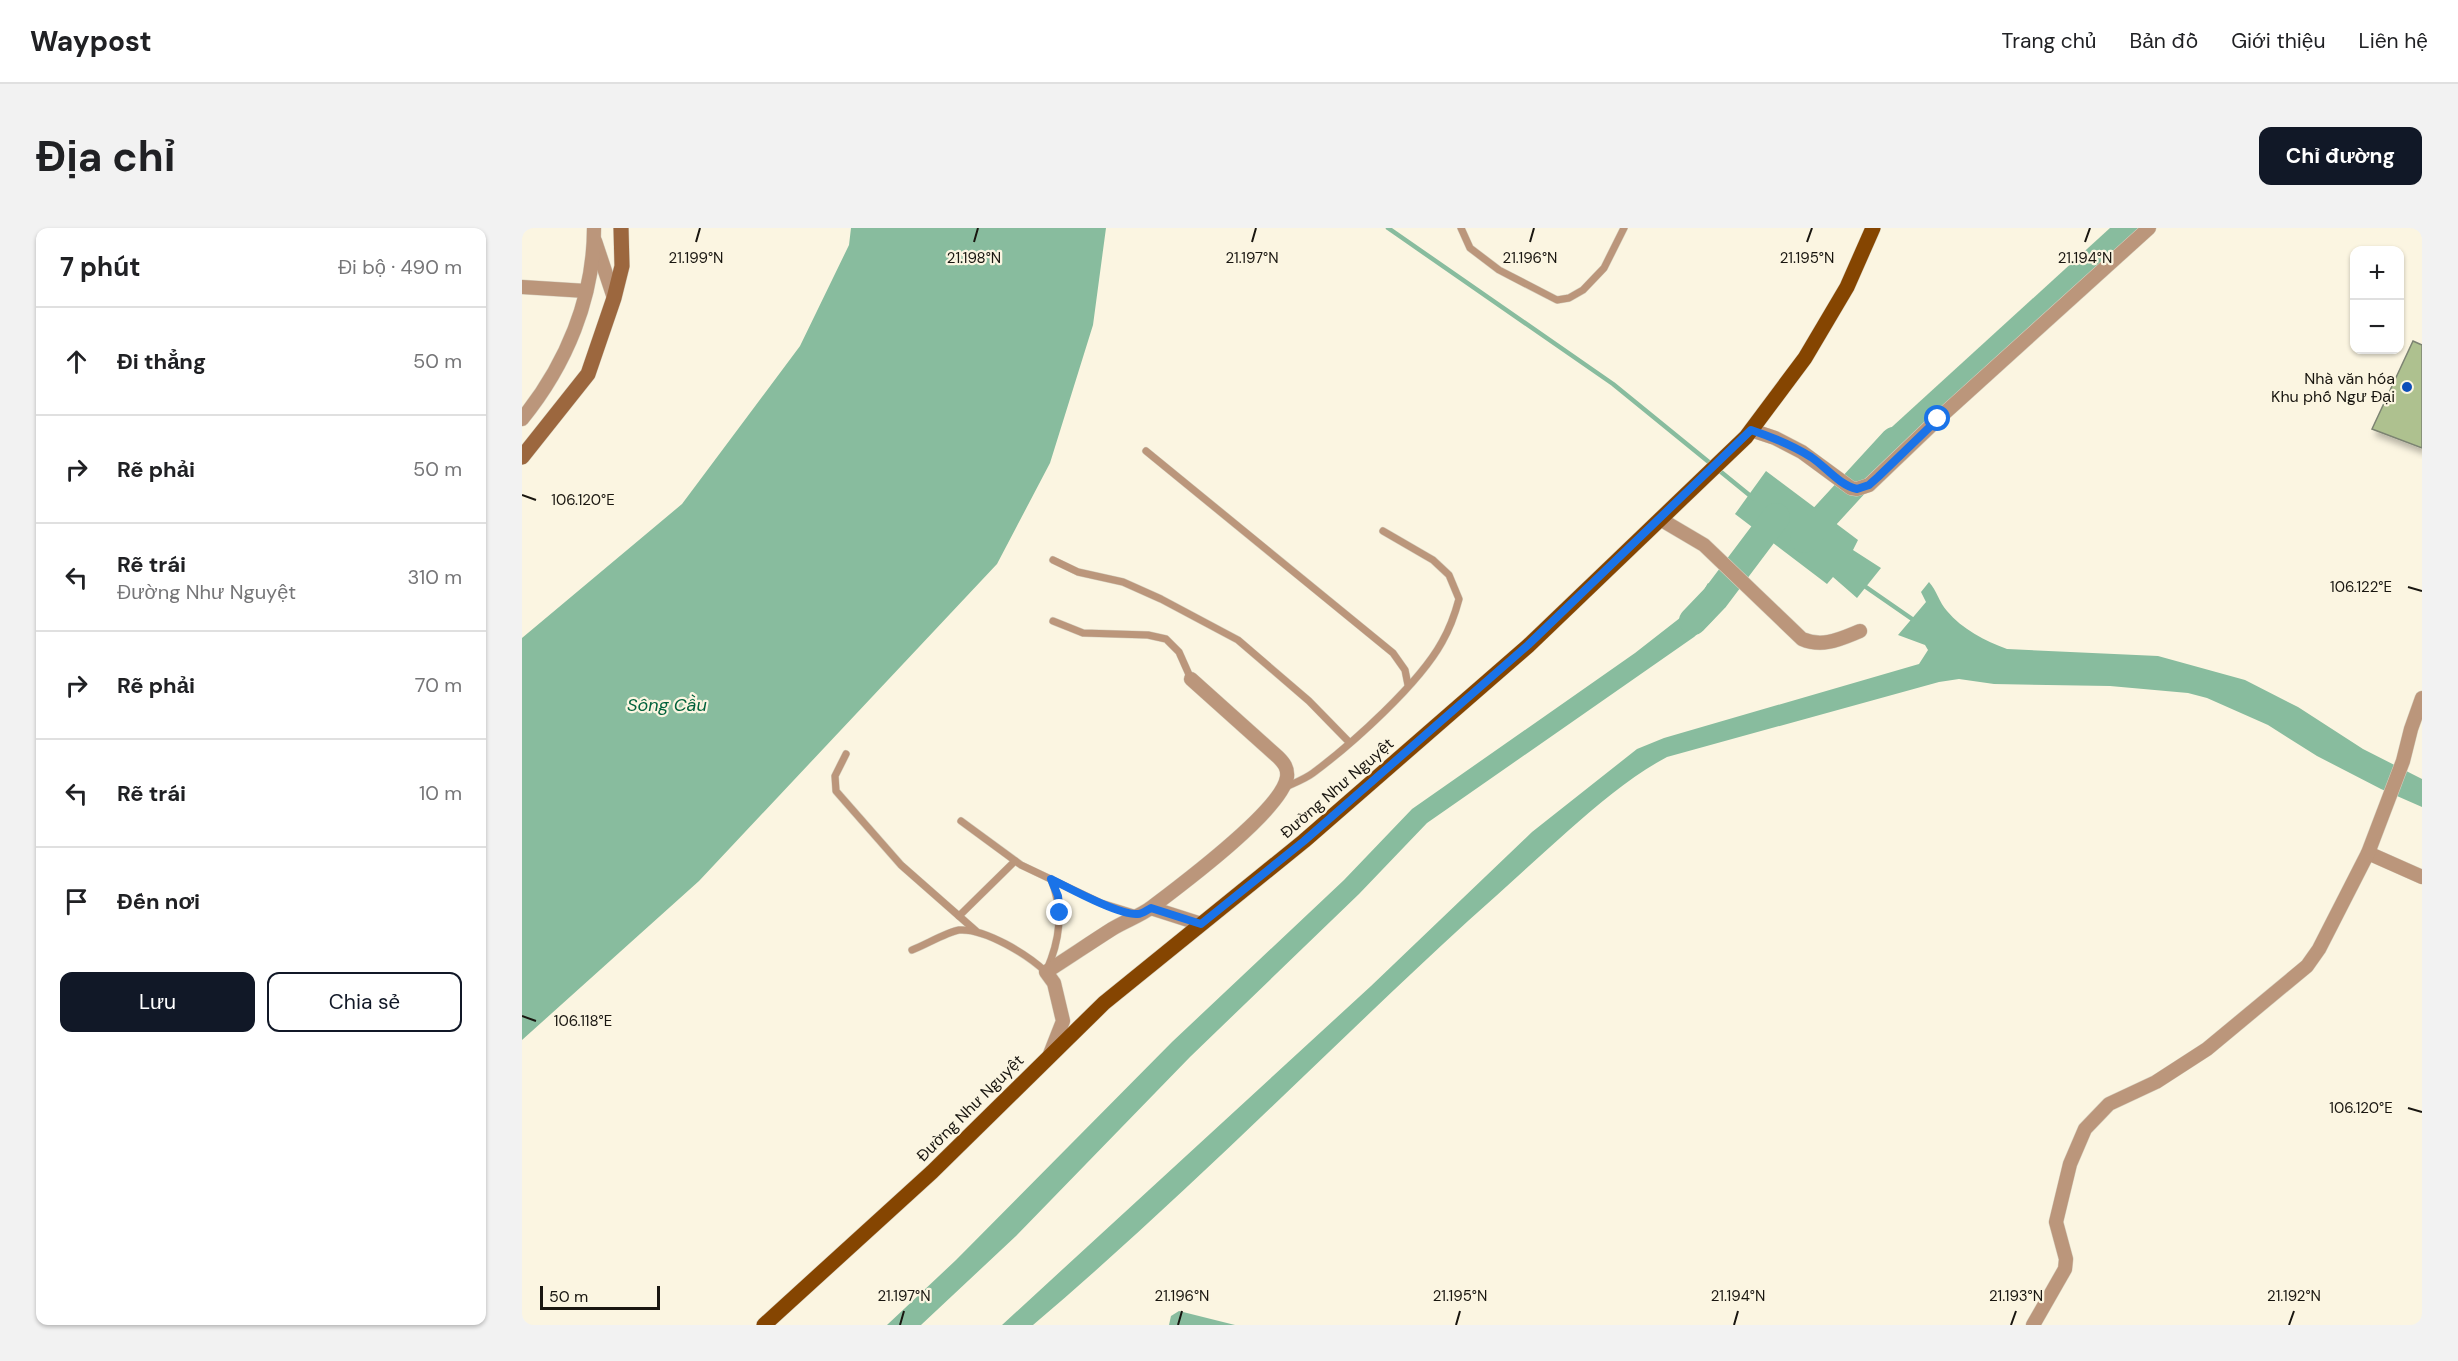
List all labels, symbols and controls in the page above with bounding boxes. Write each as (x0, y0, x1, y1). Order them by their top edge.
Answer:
text: Waypost (30, 23, 152, 60)
text: Trang chủ (2002, 27, 2097, 55)
text: Bản đồ (2130, 27, 2198, 55)
text: Giới thiệu (2231, 27, 2326, 55)
text: Liên hệ (2359, 27, 2428, 55)
button: Chỉ đường (2259, 127, 2422, 185)
text: Địa chỉ (36, 129, 175, 184)
map controls (2350, 246, 2404, 354)
button: + (2350, 246, 2404, 300)
text: 21.199°N (669, 248, 723, 268)
text: 21.198°N (947, 248, 1001, 268)
text: 21.197°N (1225, 248, 1279, 268)
text: 21.196°N (1503, 248, 1557, 268)
text: 21.195°N (1780, 248, 1834, 268)
text: 21.194°N (2058, 248, 2112, 268)
text: 7 phút (60, 250, 140, 284)
text: Đi bộ · 490 m (338, 254, 462, 280)
button: − (2350, 300, 2404, 354)
icon: ahead (60, 345, 93, 378)
text: Đi thẳng (117, 347, 206, 376)
text: 50 m (413, 348, 462, 374)
place label: Nhà văn hóa Khu phố Ngư Đại (2271, 368, 2395, 407)
marker: Nhà văn hóa Khu phố Ngư Đại (2400, 380, 2414, 394)
route start (1924, 405, 1950, 431)
icon: right (60, 453, 93, 486)
text: Rẽ phải (117, 455, 195, 484)
text: 50 m (413, 456, 462, 482)
text: 106.120°E (551, 490, 615, 510)
text: Rẽ trái (117, 550, 186, 579)
icon: left (60, 561, 93, 594)
text: 310 m (407, 564, 462, 590)
text: 106.122°E (2330, 577, 2392, 597)
text: Đường Như Nguyệt (117, 579, 296, 605)
icon: right (60, 669, 93, 702)
text: Rẽ phải (117, 671, 195, 700)
text: 70 m (415, 672, 462, 698)
water label: Sông Cầu (627, 693, 707, 717)
street label: Đường Như Nguyệt (1276, 733, 1398, 843)
icon: left (60, 777, 93, 810)
text: Rẽ trái (117, 779, 186, 808)
text: 10 m (419, 780, 462, 806)
icon: arrive (60, 885, 93, 918)
text: Đến nơi (117, 887, 200, 916)
route end (1046, 899, 1072, 925)
button: Lưu (60, 972, 255, 1032)
button: Chia sẻ (267, 972, 462, 1032)
text: 106.118°E (554, 1011, 612, 1031)
street label: Đường Như Nguyệt (912, 1050, 1028, 1166)
text: 106.120°E (2329, 1098, 2393, 1118)
scale bar (540, 1283, 660, 1310)
text: 50 m (549, 1286, 588, 1307)
text: 21.197°N (877, 1286, 931, 1306)
text: 21.196°N (1155, 1286, 1209, 1306)
text: 21.195°N (1433, 1286, 1487, 1306)
text: 21.194°N (1711, 1286, 1765, 1306)
text: 21.193°N (1989, 1286, 2043, 1306)
text: 21.192°N (2267, 1286, 2321, 1306)

